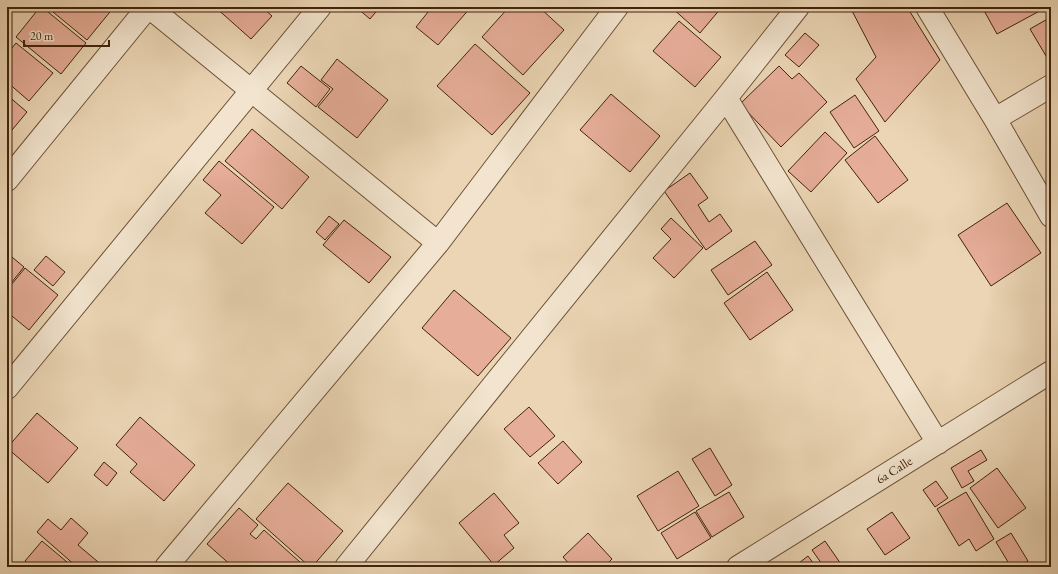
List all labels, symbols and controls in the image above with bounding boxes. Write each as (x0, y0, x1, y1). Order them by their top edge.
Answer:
scale bar (24, 22, 109, 48)
text: 20 m (30, 28, 54, 44)
street label: 6a Calle (873, 452, 915, 488)

